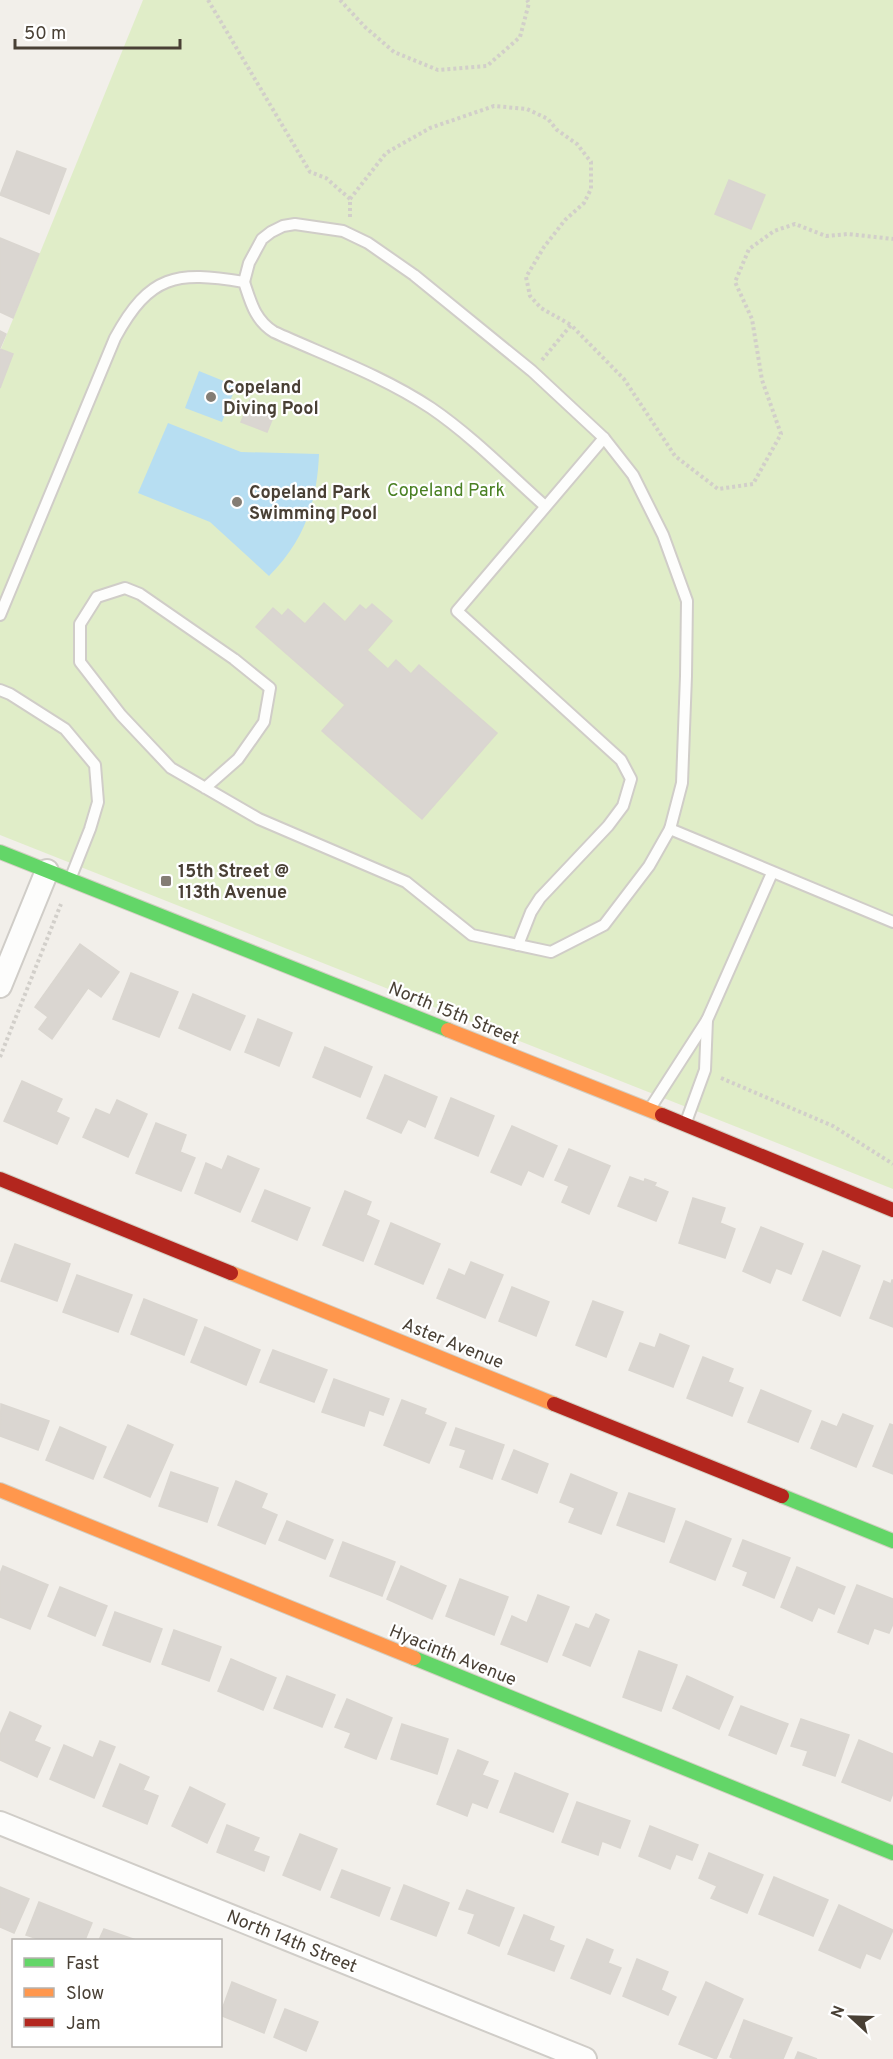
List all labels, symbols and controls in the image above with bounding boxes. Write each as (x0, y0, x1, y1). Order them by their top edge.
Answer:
scale bar (15, 12, 180, 50)
text: 50 m (24, 23, 66, 46)
place label: Copeland Diving Pool (223, 377, 319, 421)
marker: Copeland Diving Pool (204, 390, 218, 404)
park label: Copeland Park (387, 480, 505, 503)
place label: Copeland Park Swimming Pool (249, 482, 377, 526)
marker: Copeland Park Swimming Pool (230, 495, 244, 509)
place label: 15th Street @ 113th Avenue (178, 861, 289, 905)
marker: 15th Street @ 113th Avenue (159, 874, 173, 888)
street label: North 15th Street (385, 978, 522, 1051)
street label: Aster Avenue (398, 1314, 507, 1375)
street label: Hyacinth Avenue (385, 1620, 519, 1692)
street label: North 14th Street (223, 1906, 360, 1979)
legend (12, 1939, 222, 2047)
text: Fast (66, 1953, 99, 1976)
text: Slow (66, 1983, 104, 2006)
north arrow (821, 1987, 881, 2047)
text: N (828, 2003, 850, 2021)
text: Jam (66, 2013, 101, 2036)

